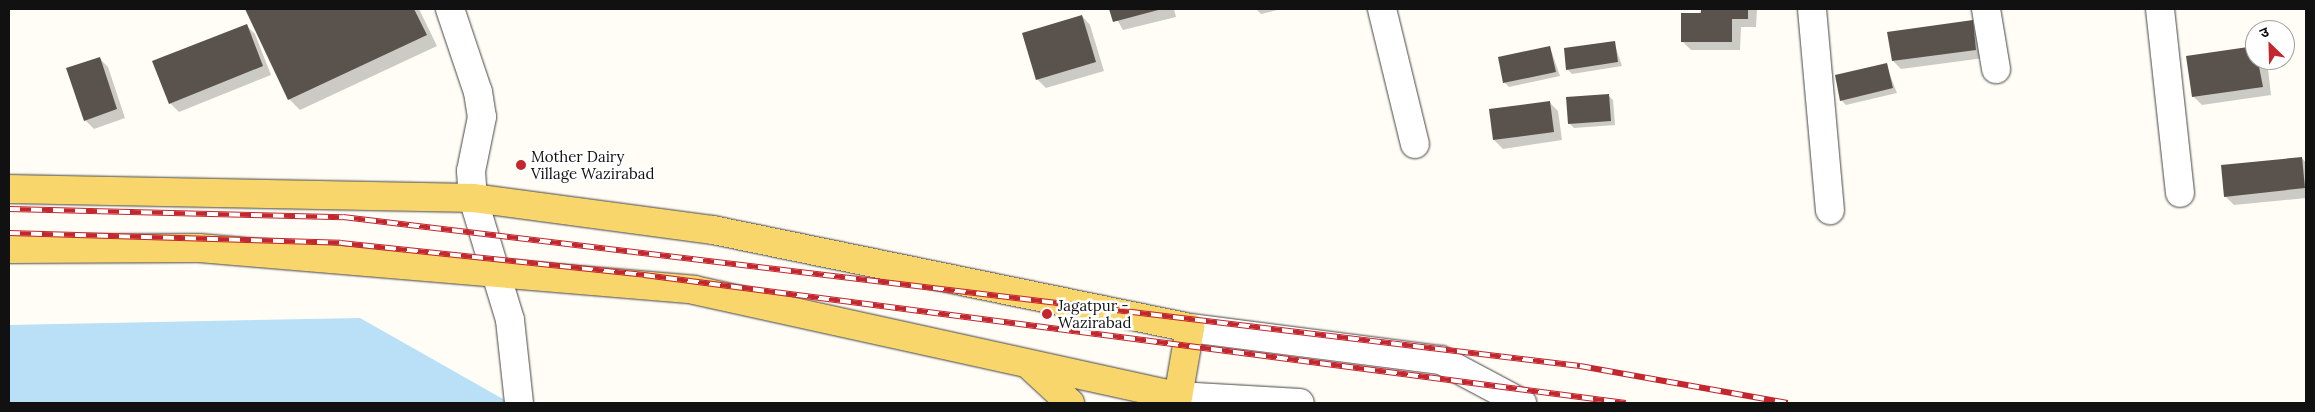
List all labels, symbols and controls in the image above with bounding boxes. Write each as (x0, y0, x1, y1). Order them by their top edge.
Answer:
north arrow (2245, 20, 2295, 70)
text: उ (2257, 22, 2272, 42)
place label: Mother Dairy Village Wazirabad (531, 147, 655, 182)
marker: Mother Dairy Village Wazirabad (515, 159, 527, 171)
place label: Jagatpur - Wazirabad (1058, 296, 1132, 331)
marker: Jagatpur - Wazirabad (1040, 307, 1054, 321)

